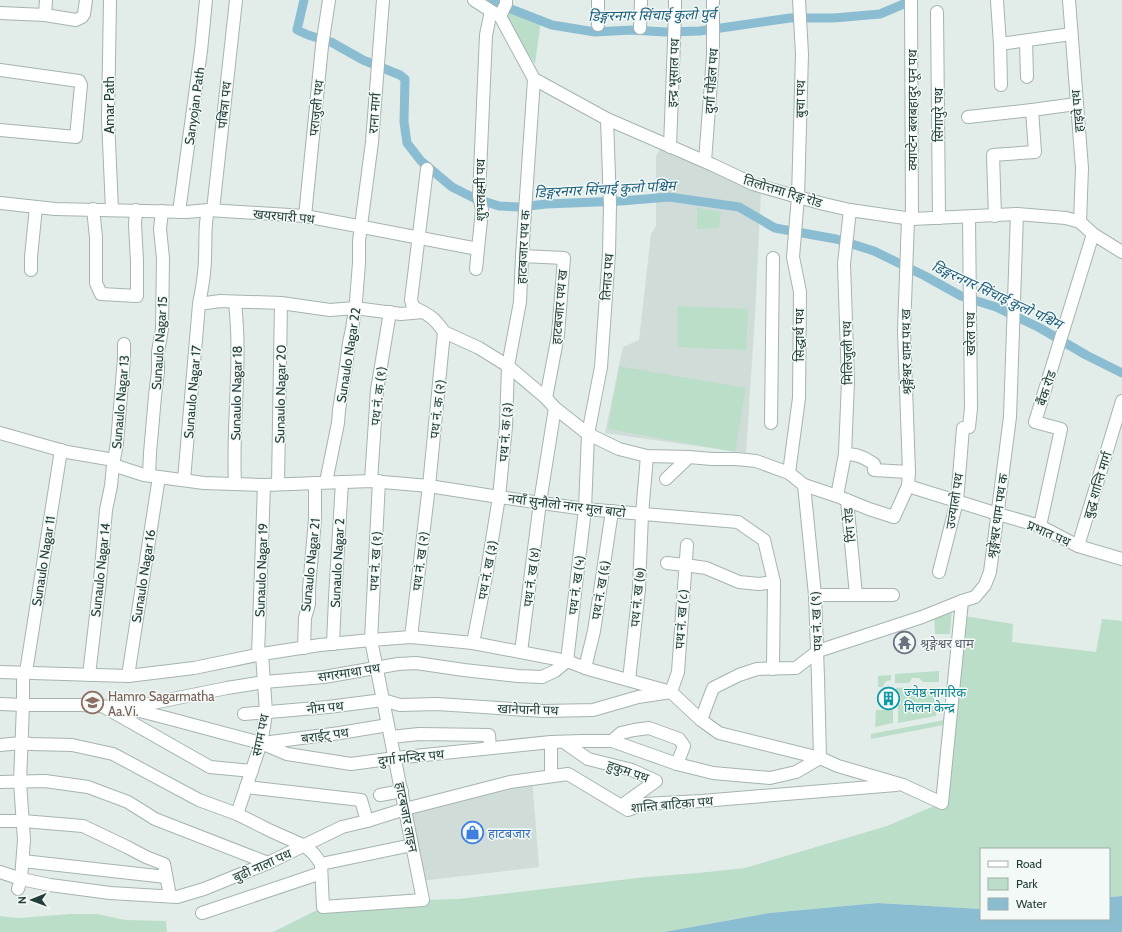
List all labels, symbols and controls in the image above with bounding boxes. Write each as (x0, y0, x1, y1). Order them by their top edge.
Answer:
water label: डिङ्गरनगर सिंचाई कुलो पुर्व (588, 5, 720, 25)
street label: इन्द्र भूसाल पथ (664, 38, 683, 108)
street label: दुर्गा पौडेल पथ (701, 47, 722, 114)
street label: क्याप्टेन बलबहादुर पून पथ (904, 49, 921, 170)
street label: Sanyojan Path (181, 66, 208, 146)
street label: Amar Path (101, 76, 117, 134)
street label: पराजुली पथ (305, 78, 328, 137)
street label: बुचा पथ (792, 79, 809, 118)
street label: पबित्रा पथ (214, 80, 235, 129)
street label: सिंगापुरे पथ (930, 87, 947, 142)
street label: हाइवे पथ (1067, 88, 1087, 133)
street label: राना मार्ग (365, 91, 383, 134)
street label: शुभलक्ष्मी पथ (472, 158, 489, 221)
street label: तिलोत्तमा रिङ्ग रोड (742, 171, 825, 211)
water label: डिङ्गरनगर सिंचाई कुलो पश्चिम (534, 176, 679, 202)
street label: खयरघारी पथ (252, 205, 316, 227)
street label: हाटबजार पथ क (513, 209, 533, 284)
street label: तिनाउ पथ (597, 252, 617, 301)
water label: डिङ्गरनगर सिंचाई कुलो पश्चिम (929, 257, 1067, 334)
street label: हाटबजार पथ ख (548, 269, 570, 345)
street label: Sunaulo Nagar 15 (148, 296, 170, 390)
street label: Sunaulo Nagar 22 (333, 306, 363, 404)
street label: सिद्धार्थ पथ (791, 308, 807, 361)
street label: श्रृङ्गेश्वर धाम पथ ख (897, 309, 915, 395)
street label: खरेल पथ (962, 312, 978, 356)
street label: मिलिजुली पथ (838, 320, 857, 385)
street label: Sunaulo Nagar 17 (180, 344, 204, 439)
street label: Sunaulo Nagar 18 (227, 345, 245, 441)
street label: Sunaulo Nagar 20 (271, 345, 289, 443)
street label: Sunaulo Nagar 13 (108, 354, 132, 450)
street label: पथ नं. क (१) (367, 366, 389, 426)
street label: बैंक रोड (1033, 367, 1059, 408)
street label: पथ नं. क (२) (426, 379, 448, 439)
street label: पथ नं. क (३) (495, 402, 515, 462)
street label: बुद्ध शान्ति मार्ग (1079, 449, 1116, 521)
street label: उज्यालो पथ (942, 471, 966, 530)
street label: श्रृङ्गेश्वर धाम पथ क (983, 472, 1011, 559)
street label: नयाँ सुनौलो नगर मुल बाटो (507, 490, 627, 521)
street label: रिंग रोड (839, 506, 859, 543)
street label: Sunaulo Nagar 11 (28, 515, 58, 607)
street label: प्रभात पथ (1025, 516, 1074, 550)
street label: Sunaulo Nagar 21 (297, 518, 323, 612)
street label: Sunaulo Nagar 2 (327, 518, 347, 608)
street label: Sunaulo Nagar 14 (87, 522, 113, 618)
street label: Sunaulo Nagar 19 (251, 523, 271, 617)
street label: Sunaulo Nagar 16 (128, 528, 158, 624)
street label: पथ नं. ख (२) (408, 530, 432, 592)
street label: पथ नं. ख (१) (365, 531, 385, 591)
street label: पथ नं. ख (३) (474, 539, 500, 601)
street label: पथ नं. ख (४) (519, 546, 543, 608)
street label: पथ नं. ख (५) (564, 554, 588, 616)
street label: पथ नं. ख (६) (587, 559, 613, 621)
street label: पथ नं. ख (७) (626, 566, 648, 628)
street label: पथ नं. ख (८) (671, 589, 691, 649)
street label: पथ नं. ख (९) (806, 591, 826, 651)
temple icon: श्रृङ्गेश्वर धाम (892, 630, 918, 656)
place label: श्रृङ्गेश्वर धाम (920, 635, 974, 651)
street label: सगरमाथा पथ (317, 659, 382, 685)
place label: ज्येष्ठ नागरिक मिलन केन्द्र (904, 684, 967, 715)
building icon: ज्येष्ठ नागरिक मिलन केन्द्र (875, 686, 901, 712)
place label: Hamro Sagarmatha Aa.Vi. (108, 688, 215, 719)
school or university icon: Hamro Sagarmatha Aa.Vi. (80, 690, 106, 716)
street label: नीम पथ (306, 697, 345, 717)
street label: खानेपानी पथ (497, 700, 560, 718)
street label: संगम पथ (248, 712, 272, 757)
street label: बराईट् पथ (300, 724, 350, 746)
street label: दुर्गा मन्दिर पथ (377, 745, 446, 769)
street label: हुकुम पथ (604, 756, 652, 788)
street label: हाटबजार लाइन (392, 780, 422, 854)
street label: शान्ति बाटिका पथ (630, 792, 715, 816)
shop icon: हाटबजार (460, 820, 486, 846)
place label: हाटबजार (488, 825, 531, 841)
street label: बुढी नाला पथ (230, 845, 295, 886)
legend (980, 848, 1110, 920)
text: Road (1016, 856, 1042, 871)
text: Park (1016, 876, 1038, 891)
north arrow (12, 880, 52, 920)
text: N (15, 896, 29, 904)
text: Water (1016, 896, 1047, 911)

